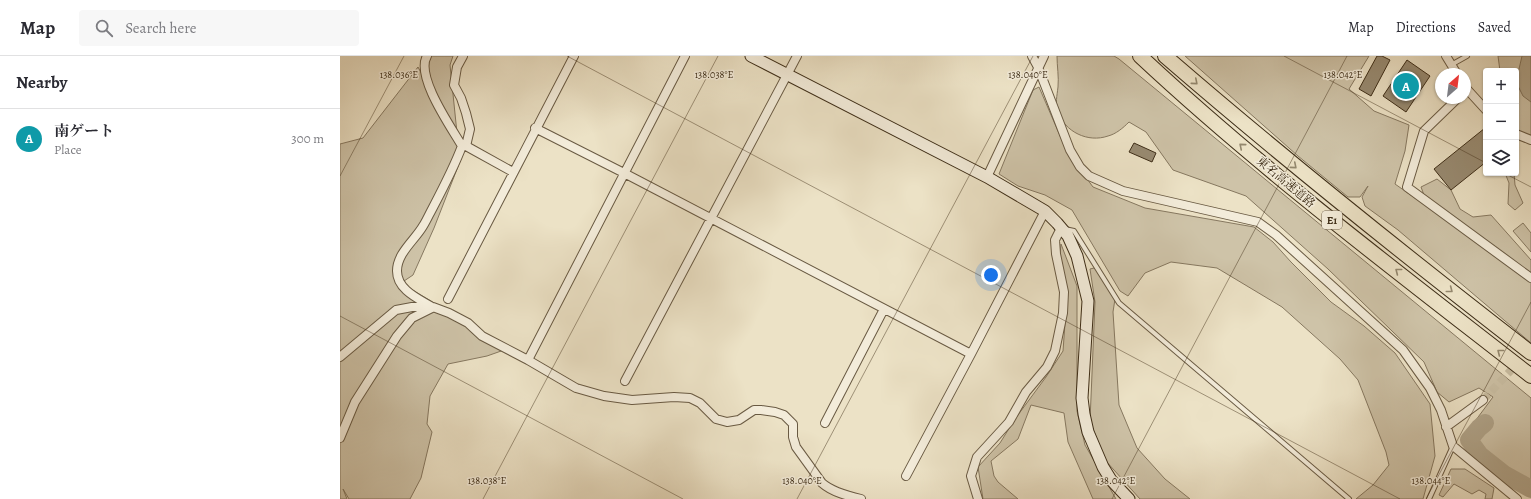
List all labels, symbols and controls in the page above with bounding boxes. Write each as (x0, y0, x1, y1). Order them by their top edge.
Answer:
search box (79, 10, 359, 46)
text: Map (20, 15, 55, 41)
icon: search (93, 17, 115, 39)
text: Search here (125, 18, 197, 38)
text: Map (1348, 18, 1374, 37)
text: Directions (1396, 18, 1456, 37)
text: Saved (1478, 18, 1511, 37)
text: 138.036°E (380, 68, 418, 81)
text: 138.038°E (695, 68, 733, 81)
text: 138.040°E (1008, 68, 1048, 81)
text: 138.042°E (1323, 68, 1363, 81)
north arrow (1435, 68, 1471, 104)
map controls (1483, 68, 1519, 176)
button: + (1483, 68, 1519, 104)
text: Nearby (16, 71, 67, 94)
pin: A (1393, 71, 1419, 101)
one-way arrow (1190, 77, 1197, 84)
button: − (1483, 104, 1519, 140)
text: 南ゲート (54, 121, 114, 141)
text: A (25, 130, 33, 147)
text: 300 m (291, 130, 324, 147)
button: layers (1483, 140, 1519, 176)
text: Place (54, 141, 82, 158)
one-way arrow (1240, 143, 1247, 150)
street label: 東名高速道路 (1253, 153, 1319, 211)
one-way arrow (1289, 161, 1297, 168)
road number: E1 (1322, 211, 1342, 229)
your location (981, 265, 1001, 285)
one-way arrow (1395, 269, 1402, 276)
one-way arrow (1446, 286, 1453, 293)
one-way arrow (1498, 349, 1505, 356)
text: 138.038°E (468, 474, 506, 487)
text: 138.040°E (782, 474, 822, 487)
text: 138.042°E (1096, 474, 1136, 487)
text: 138.044°E (1412, 474, 1450, 487)

